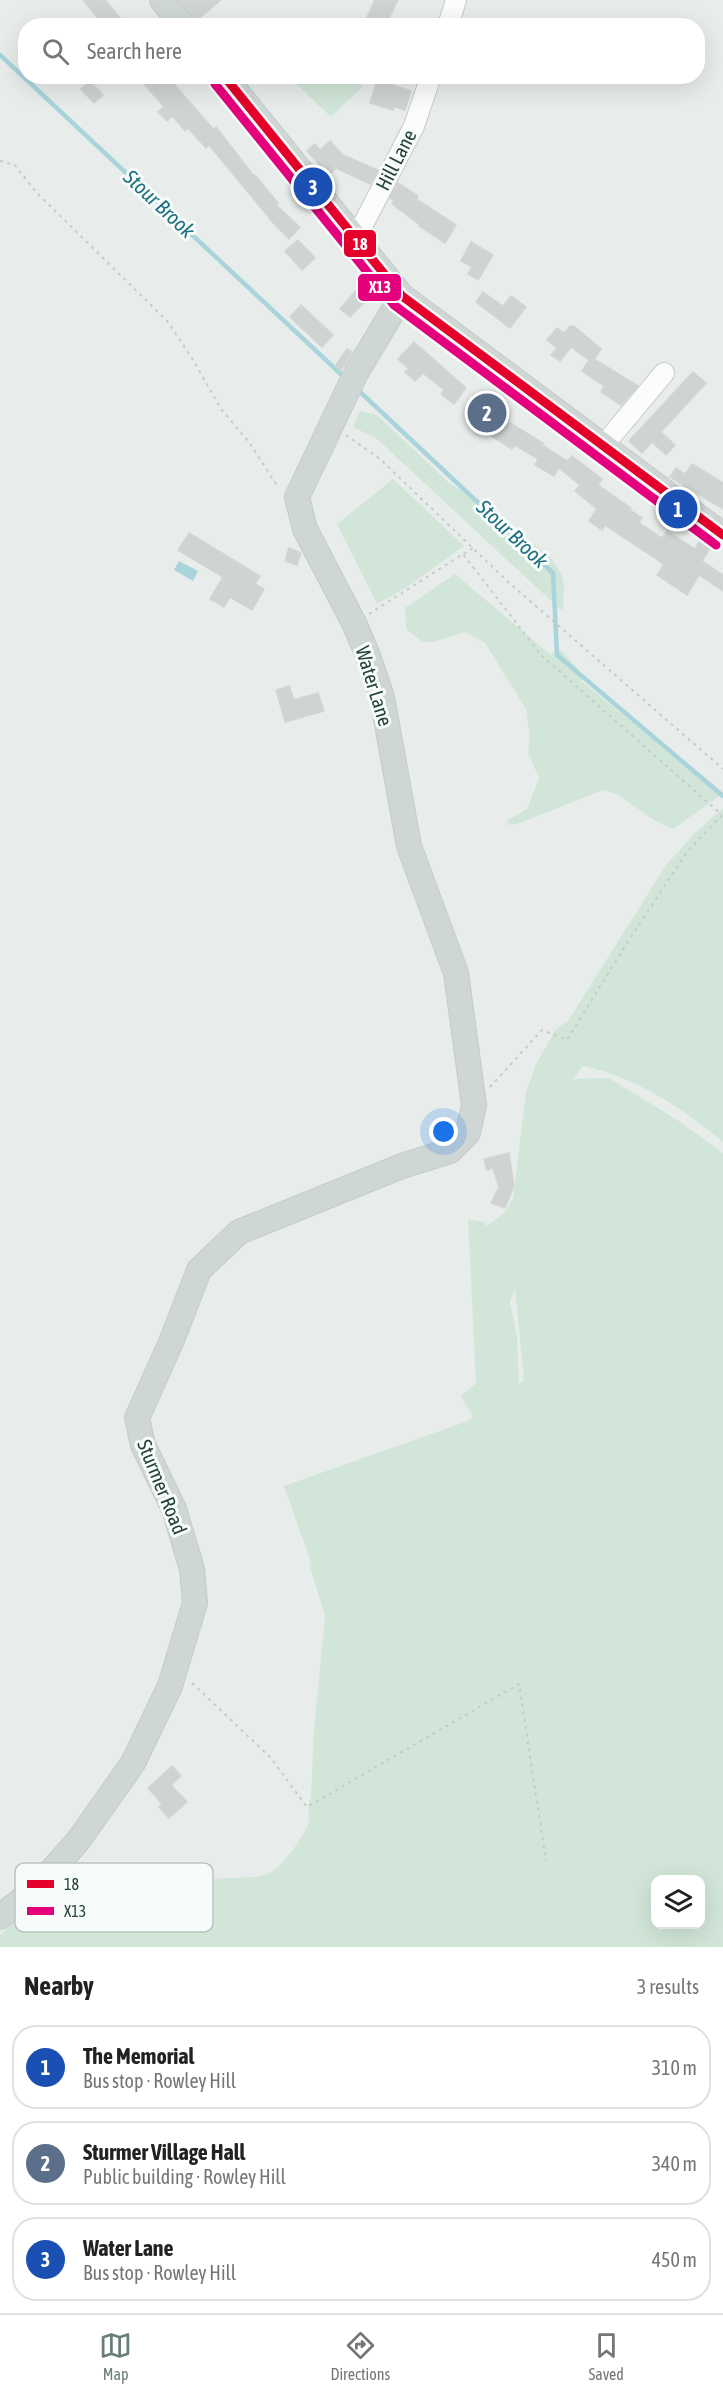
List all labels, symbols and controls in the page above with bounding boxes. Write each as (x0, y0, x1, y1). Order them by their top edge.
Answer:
search box (18, 18, 705, 84)
icon: search (39, 35, 72, 68)
text: Search here (87, 38, 182, 64)
street label: Hill Lane (370, 125, 421, 194)
water label: Stour Brook (118, 164, 201, 243)
pin: 3 (294, 164, 332, 210)
line badge: 18 (343, 229, 377, 258)
text: 18 (352, 235, 368, 253)
line badge: X13 (357, 273, 402, 302)
text: X13 (368, 278, 391, 296)
pin: 2 (468, 390, 506, 436)
pin: 1 (658, 486, 698, 532)
water label: Stour Brook (471, 494, 554, 573)
street label: Water Lane (351, 643, 398, 729)
your location (429, 1117, 458, 1146)
street label: Sturmer Road (133, 1436, 192, 1537)
legend (15, 1863, 213, 1932)
text: 18 (64, 1875, 79, 1893)
map controls (651, 1875, 705, 1929)
button: layers (651, 1875, 705, 1929)
text: X13 (64, 1902, 86, 1920)
text: Nearby (24, 1971, 94, 2001)
text: 3 results (637, 1975, 699, 1998)
text: The Memorial (83, 2043, 194, 2069)
text: 1 (41, 2056, 50, 2079)
text: 310 m (652, 2056, 697, 2079)
text: Bus stop · Rowley Hill (83, 2069, 236, 2092)
text: Sturmer Village Hall (83, 2139, 245, 2165)
text: 2 (41, 2152, 50, 2175)
text: 340 m (652, 2152, 697, 2175)
text: Public building · Rowley Hill (83, 2165, 286, 2188)
text: Water Lane (83, 2235, 174, 2261)
text: 3 (41, 2248, 50, 2271)
text: 450 m (652, 2248, 697, 2271)
text: Bus stop · Rowley Hill (83, 2261, 236, 2284)
tab: Map (99, 2329, 132, 2383)
tab: Directions (330, 2329, 390, 2383)
tab: Saved (588, 2329, 624, 2383)

